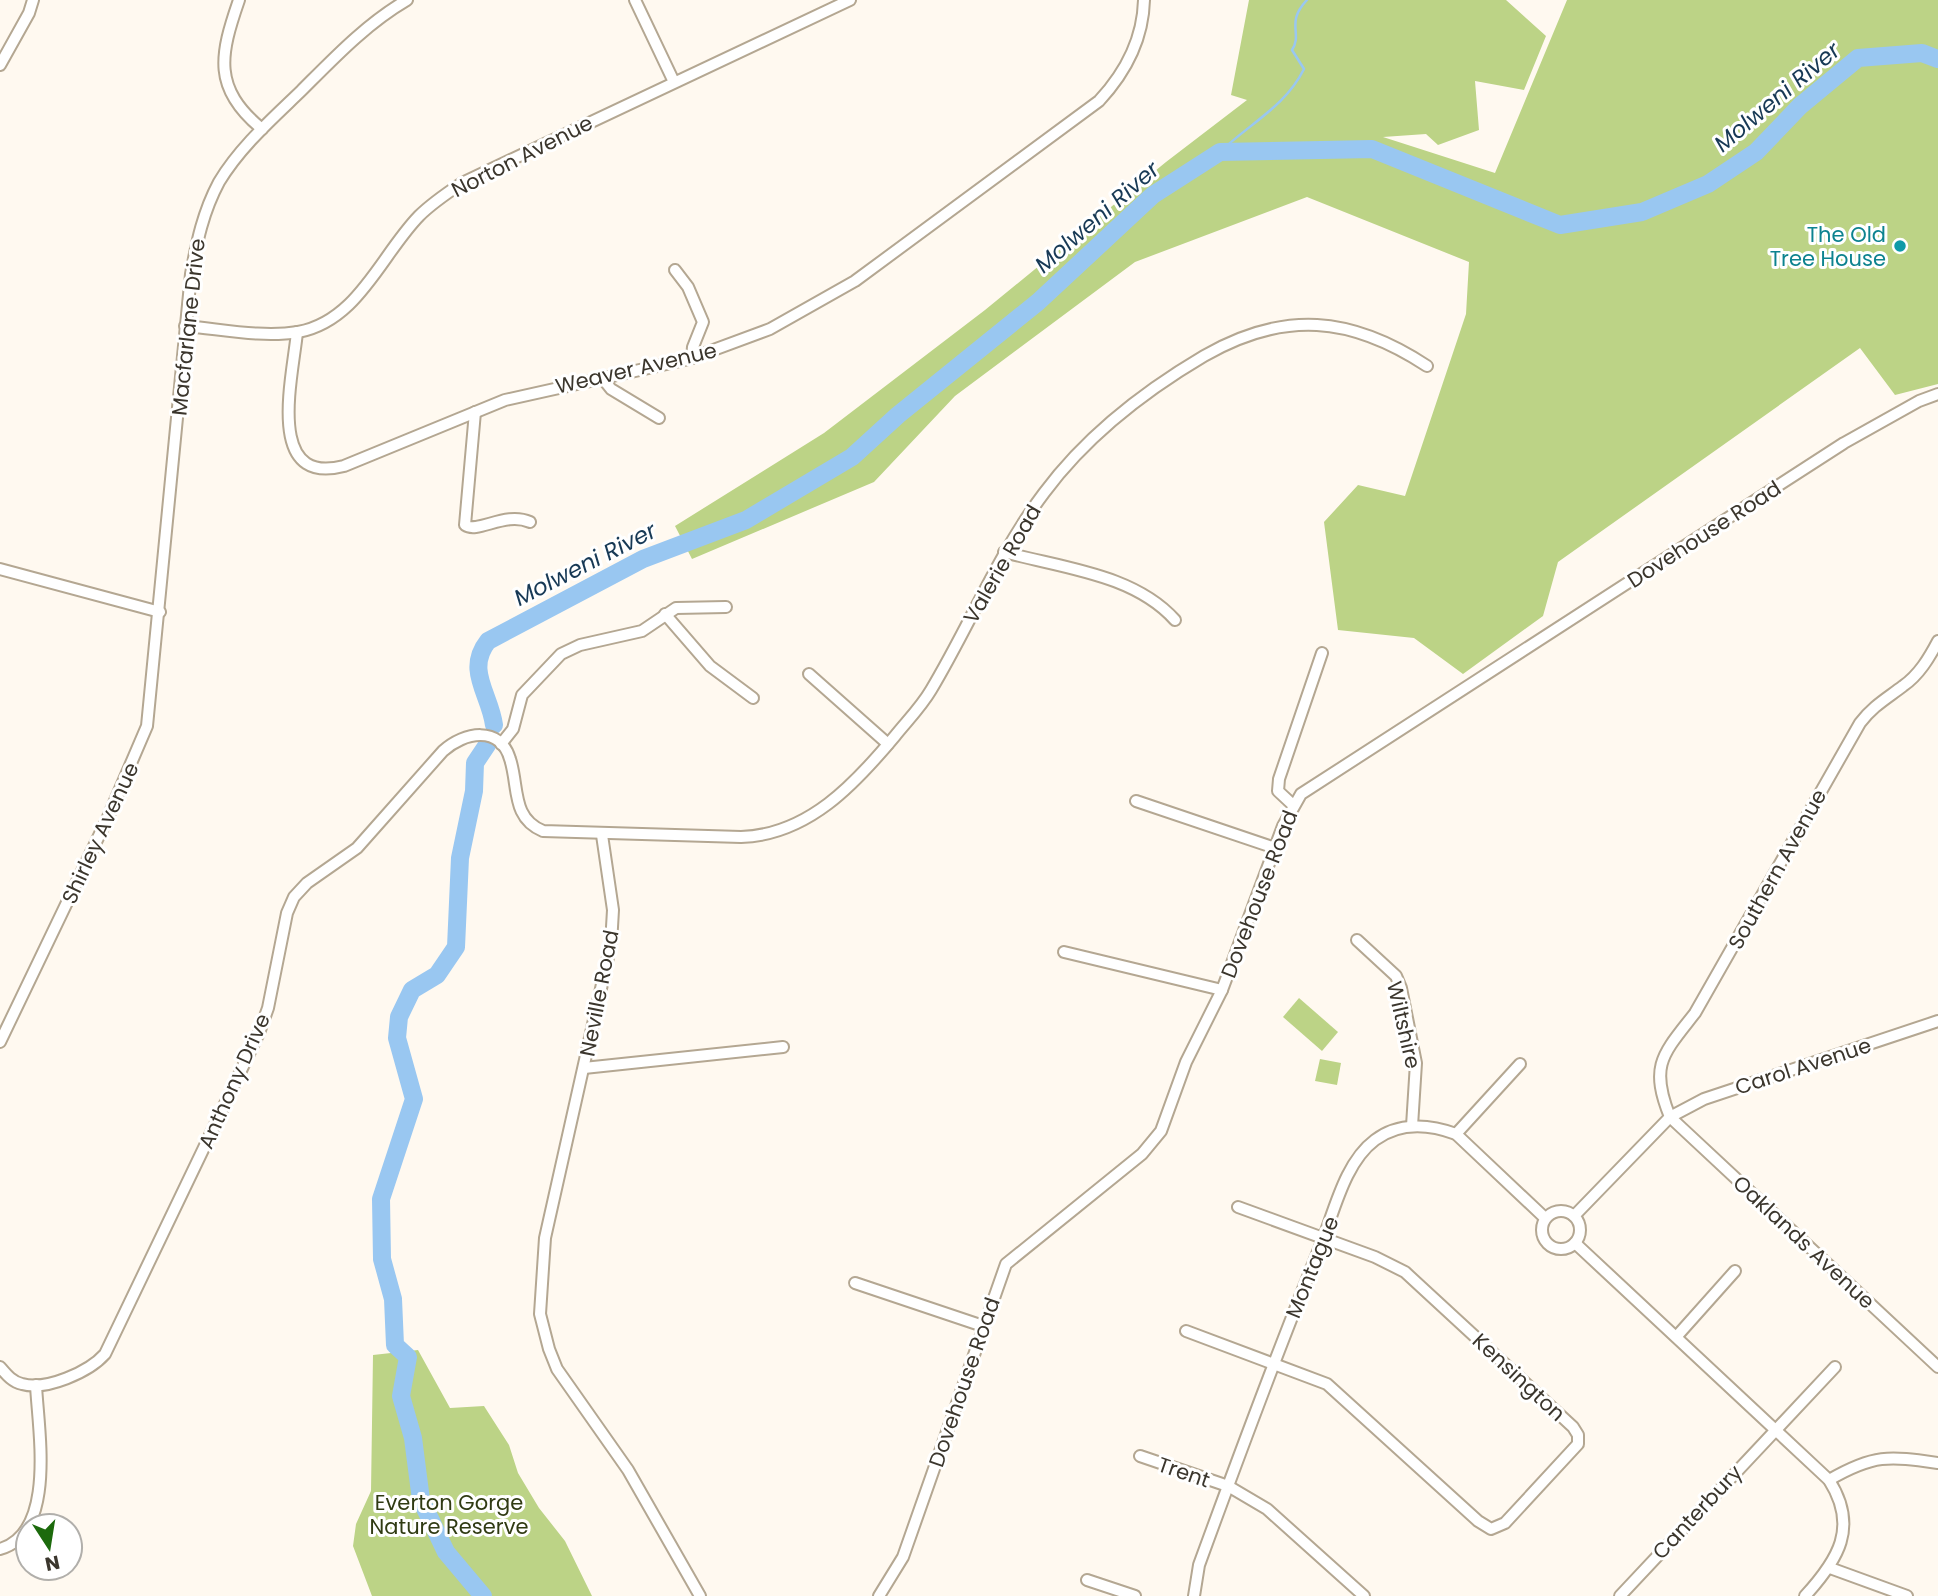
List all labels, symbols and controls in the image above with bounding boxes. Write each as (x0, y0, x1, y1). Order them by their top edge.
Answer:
water label: Molweni River (1707, 34, 1848, 159)
street label: Norton Avenue (446, 108, 598, 204)
water label: Molweni River (1028, 153, 1167, 280)
place label: The Old Tree House (1770, 220, 1886, 273)
street label: Macfarlane Drive (164, 237, 212, 417)
marker: The Old Tree House (1892, 238, 1908, 254)
street label: Weaver Avenue (552, 335, 720, 401)
street label: Dovehouse Road (1622, 473, 1786, 595)
street label: Valerie Road (956, 499, 1048, 629)
water label: Molweni River (508, 514, 663, 614)
street label: Shirley Avenue (54, 757, 146, 909)
street label: Southern Avenue (1721, 784, 1833, 954)
street label: Dovehouse Road (1214, 806, 1304, 982)
street label: Neville Road (573, 927, 625, 1059)
street label: Wiltshire (1380, 978, 1428, 1072)
street label: Anthony Drive (191, 1009, 277, 1153)
street label: Carol Avenue (1731, 1030, 1875, 1102)
street label: Oaklands Avenue (1727, 1169, 1881, 1315)
street label: Montague (1278, 1212, 1346, 1322)
street label: Dovehouse Road (921, 1293, 1007, 1471)
street label: Kensington (1466, 1326, 1572, 1428)
street label: Trent (1154, 1450, 1214, 1494)
street label: Canterbury (1646, 1458, 1749, 1566)
park label: Everton Gorge Nature Reserve (370, 1488, 528, 1541)
north arrow (14, 1512, 84, 1582)
text: N (43, 1548, 62, 1578)

